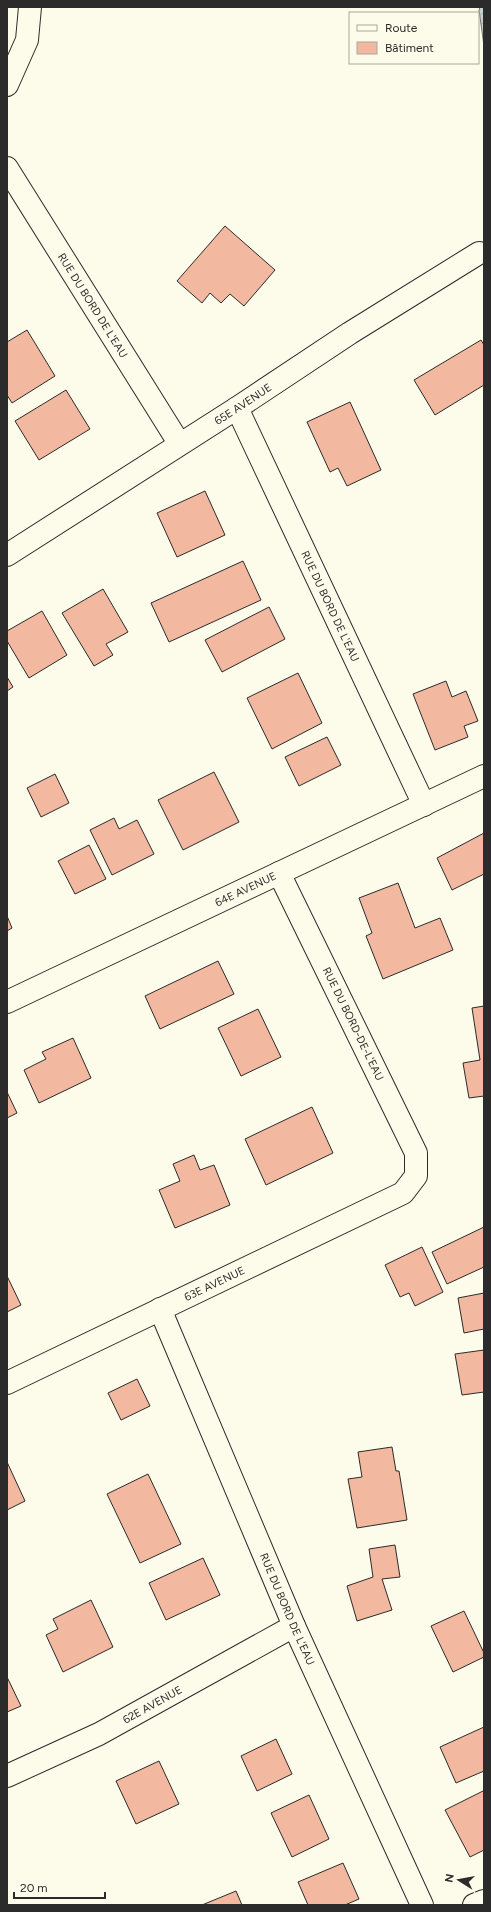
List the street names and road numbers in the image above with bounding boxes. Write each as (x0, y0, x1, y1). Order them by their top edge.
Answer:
street label: RUE DU BORD DE L'EAU (55, 251, 130, 360)
street label: 65E AVENUE (212, 381, 274, 427)
street label: RUE DU BORD DE L'EAU (299, 549, 362, 664)
street label: 64E AVENUE (213, 869, 278, 909)
street label: RUE DU BORD-DE-L'EAU (320, 965, 386, 1083)
street label: 63E AVENUE (182, 1264, 247, 1304)
street label: RUE DU BORD DE L'EAU (257, 1551, 318, 1667)
street label: 62E AVENUE (120, 1683, 184, 1726)

